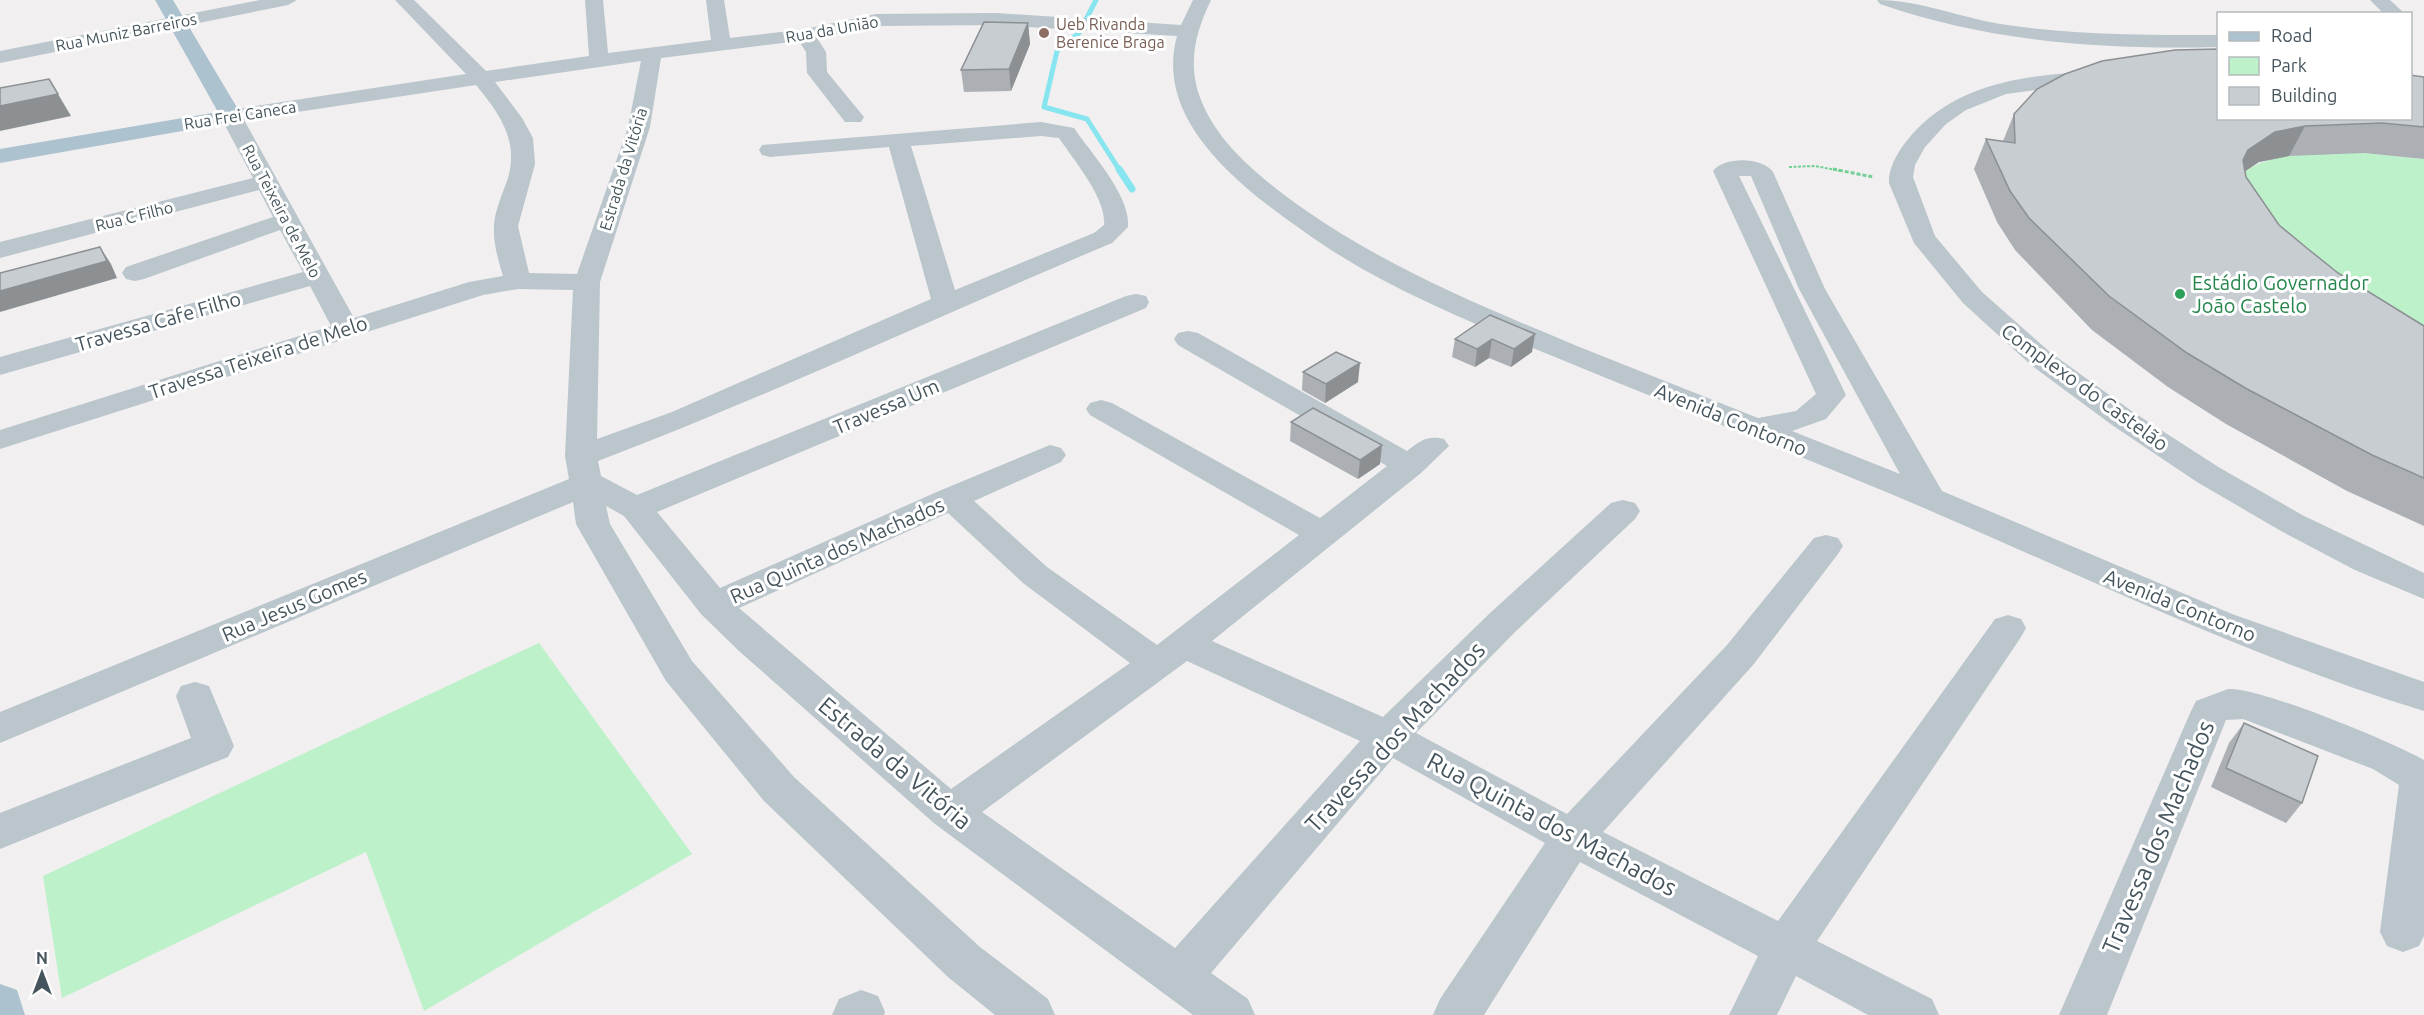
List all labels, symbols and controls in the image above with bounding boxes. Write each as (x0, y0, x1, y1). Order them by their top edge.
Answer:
street label: Rua Muniz Barreiros (54, 9, 198, 55)
street label: Rua da União (784, 12, 880, 46)
legend (2217, 12, 2412, 120)
place label: Ueb Rivanda Berenice Braga (1056, 15, 1165, 51)
text: Road (2271, 25, 2313, 45)
marker: Ueb Rivanda Berenice Braga (1037, 26, 1051, 40)
text: Park (2271, 55, 2307, 75)
text: Building (2271, 85, 2337, 105)
street label: Rua Frei Caneca (183, 97, 297, 133)
street label: Estrada da Vitória (596, 105, 650, 233)
street label: Rua Teixeira de Melo (239, 141, 325, 281)
street label: Rua C Filho (93, 198, 175, 234)
place label: Estádio Governador João Castelo (2192, 271, 2369, 317)
street label: Travessa Cafe Filho (73, 286, 243, 356)
marker: Estádio Governador João Castelo (2173, 287, 2187, 301)
street label: Travessa Teixeira de Melo (146, 311, 370, 403)
street label: Complexo do Castelão (1997, 319, 2173, 455)
street label: Travessa Um (830, 373, 942, 439)
street label: Avenida Contorno (1652, 378, 1810, 460)
street label: Rua Quinta dos Machados (726, 492, 948, 608)
street label: Rua Jesus Gomes (218, 564, 370, 646)
street label: Avenida Contorno (2101, 564, 2259, 646)
street label: Travessa dos Machados (1300, 636, 1490, 838)
street label: Estrada da Vitória (813, 691, 977, 835)
street label: Travessa dos Machados (2097, 716, 2219, 958)
street label: Rua Quinta dos Machados (1423, 747, 1681, 901)
north arrow (12, 943, 72, 1003)
text: N (36, 949, 48, 967)

